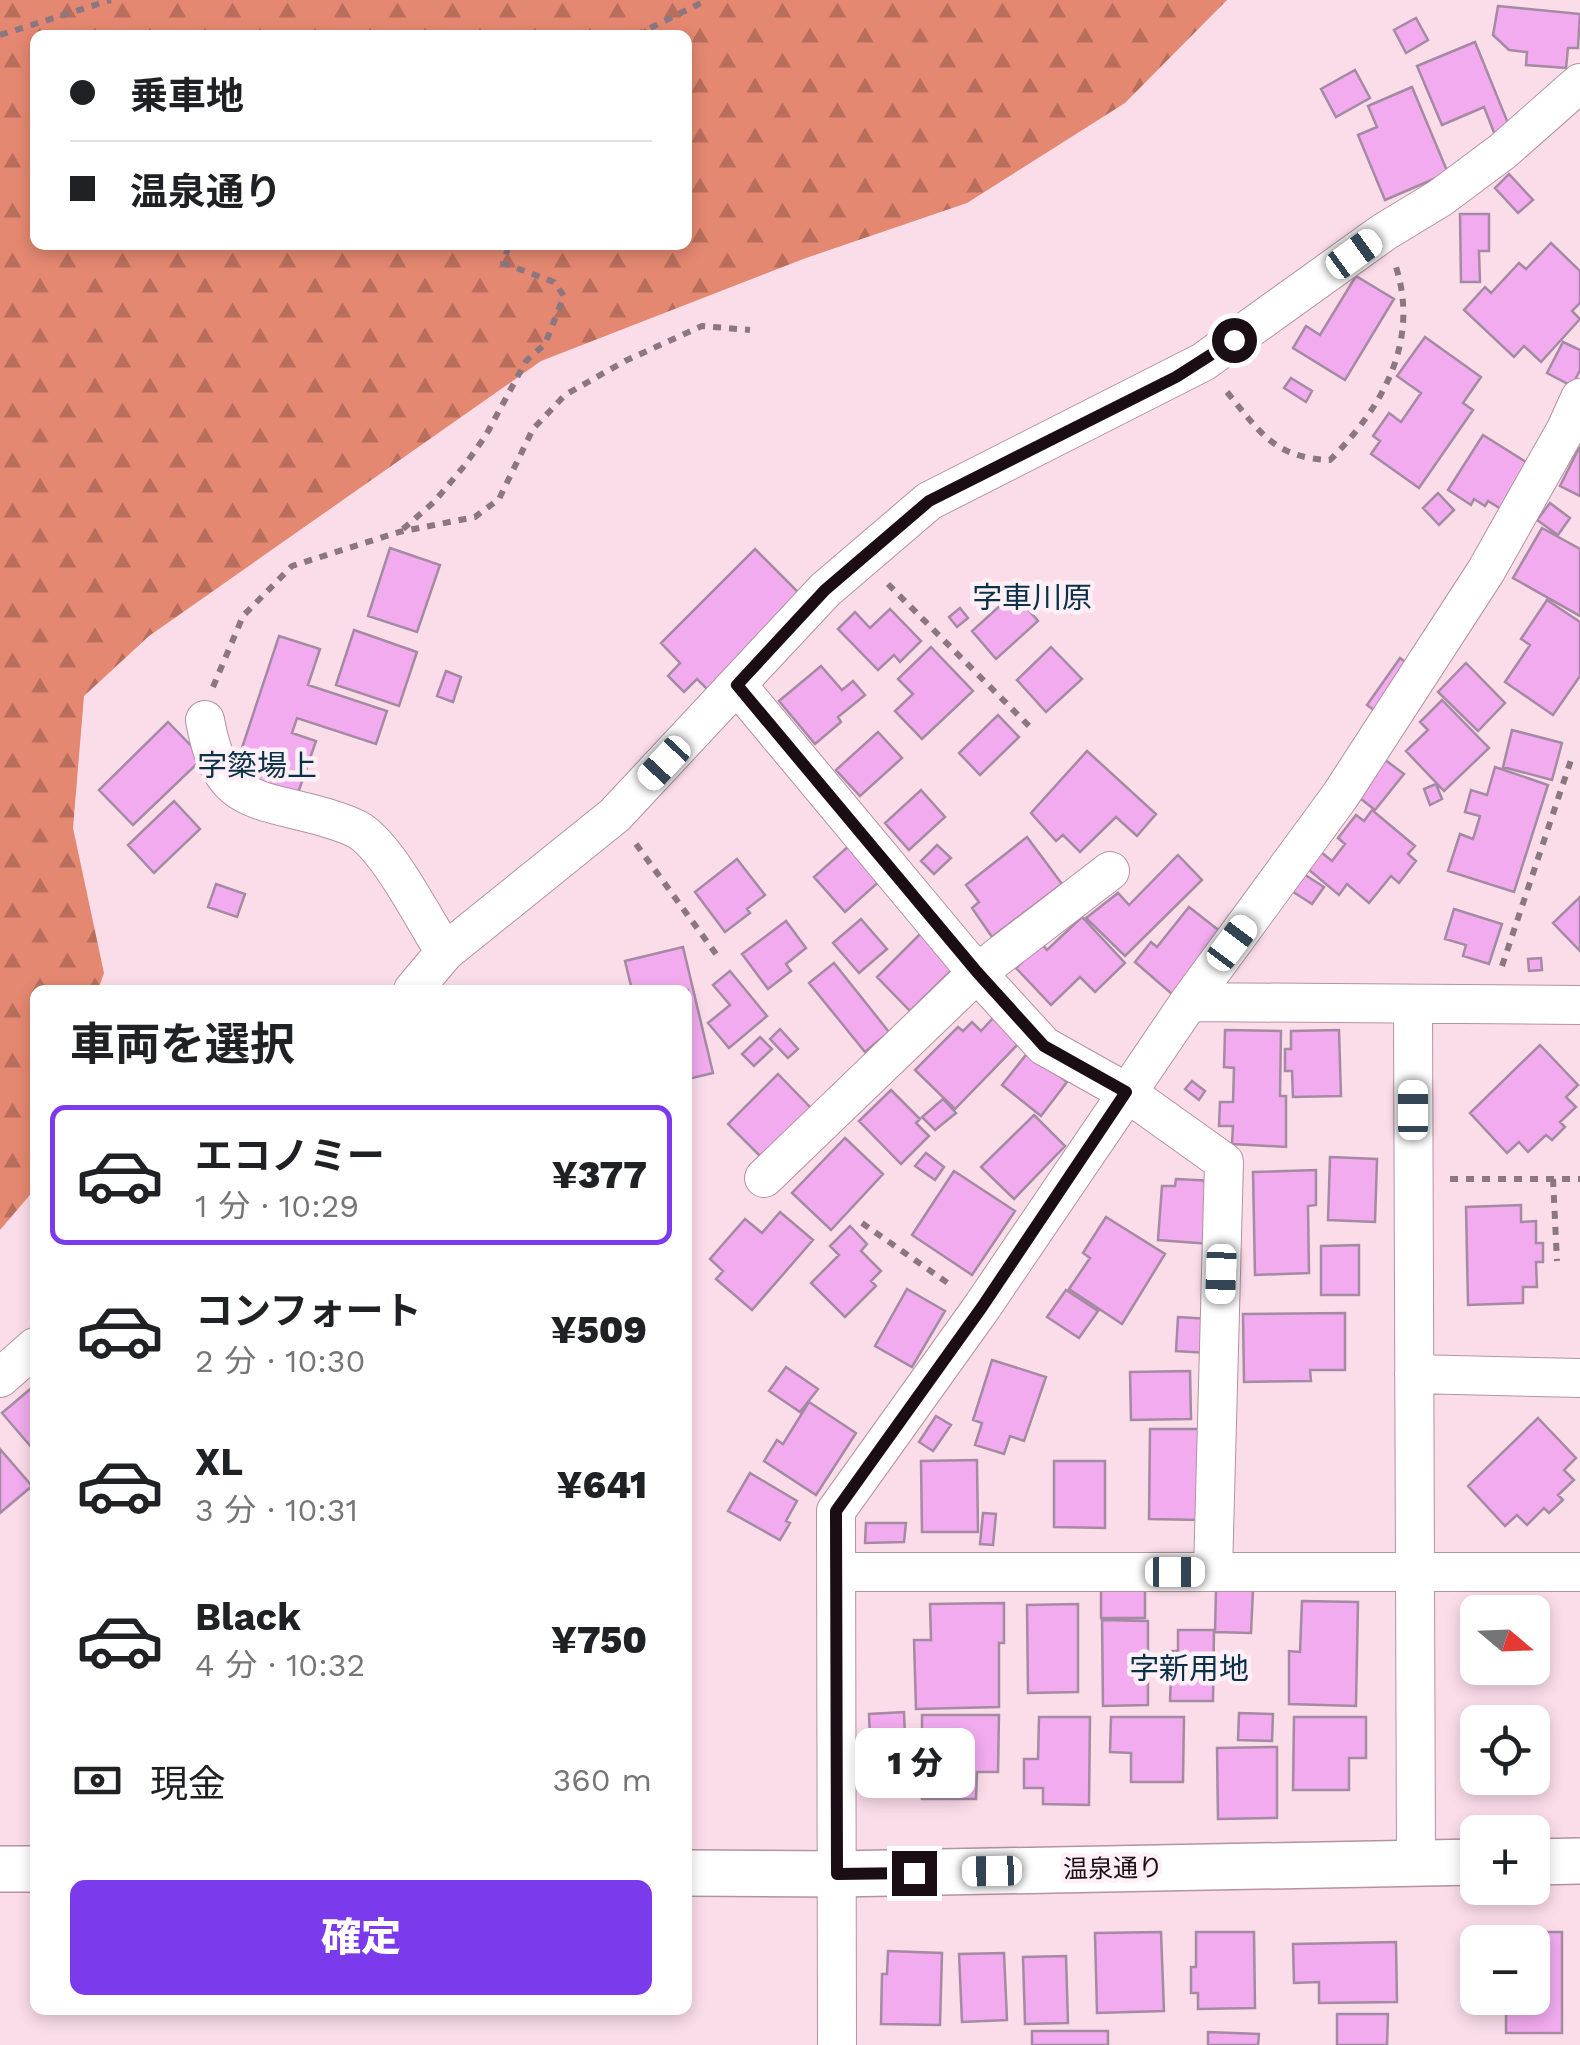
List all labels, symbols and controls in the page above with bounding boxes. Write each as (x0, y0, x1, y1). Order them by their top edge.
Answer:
text: 乗車地 (130, 74, 244, 118)
text: 温泉通り (130, 170, 282, 214)
car (1321, 224, 1387, 284)
route start (1212, 318, 1257, 363)
district label: 字車川原 (972, 580, 1092, 615)
car (633, 731, 695, 795)
district label: 字簗場上 (197, 748, 317, 783)
car (1202, 910, 1262, 976)
text: 車両を選択 (70, 1018, 295, 1071)
car (1398, 1080, 1428, 1140)
icon: car (75, 1130, 165, 1220)
text: エコノミー (195, 1134, 385, 1178)
text: ¥377 (552, 1153, 647, 1197)
text: 1 分 · 10:29 (195, 1187, 359, 1225)
car (1205, 1243, 1237, 1305)
icon: car (75, 1285, 165, 1375)
text: コンフォート (195, 1289, 422, 1333)
text: ¥509 (551, 1308, 647, 1352)
text: 2 分 · 10:30 (195, 1342, 365, 1380)
icon: car (75, 1440, 165, 1530)
text: XL (195, 1440, 243, 1484)
text: ¥641 (557, 1463, 647, 1507)
text: 3 分 · 10:31 (195, 1491, 358, 1529)
car (1145, 1557, 1205, 1587)
icon: car (75, 1595, 165, 1685)
text: Black (195, 1595, 301, 1639)
north arrow (1460, 1595, 1550, 1685)
map controls (1460, 1595, 1550, 2015)
text: ¥750 (551, 1618, 647, 1662)
text: 4 分 · 10:32 (195, 1646, 365, 1684)
district label: 字新用地 (1129, 1651, 1249, 1686)
button: locate (1460, 1705, 1550, 1795)
callout: 1 分 (854, 1728, 974, 1798)
text: 1 分 (888, 1744, 942, 1782)
icon: cash (70, 1753, 125, 1808)
text: 360 m (553, 1761, 652, 1799)
text: 現金 (150, 1762, 226, 1806)
button: + (1460, 1815, 1550, 1905)
route end (892, 1851, 937, 1896)
street label: 温泉通り (1063, 1853, 1163, 1884)
car (962, 1855, 1022, 1887)
button: 確定 (70, 1880, 652, 1995)
button: − (1460, 1925, 1550, 2015)

